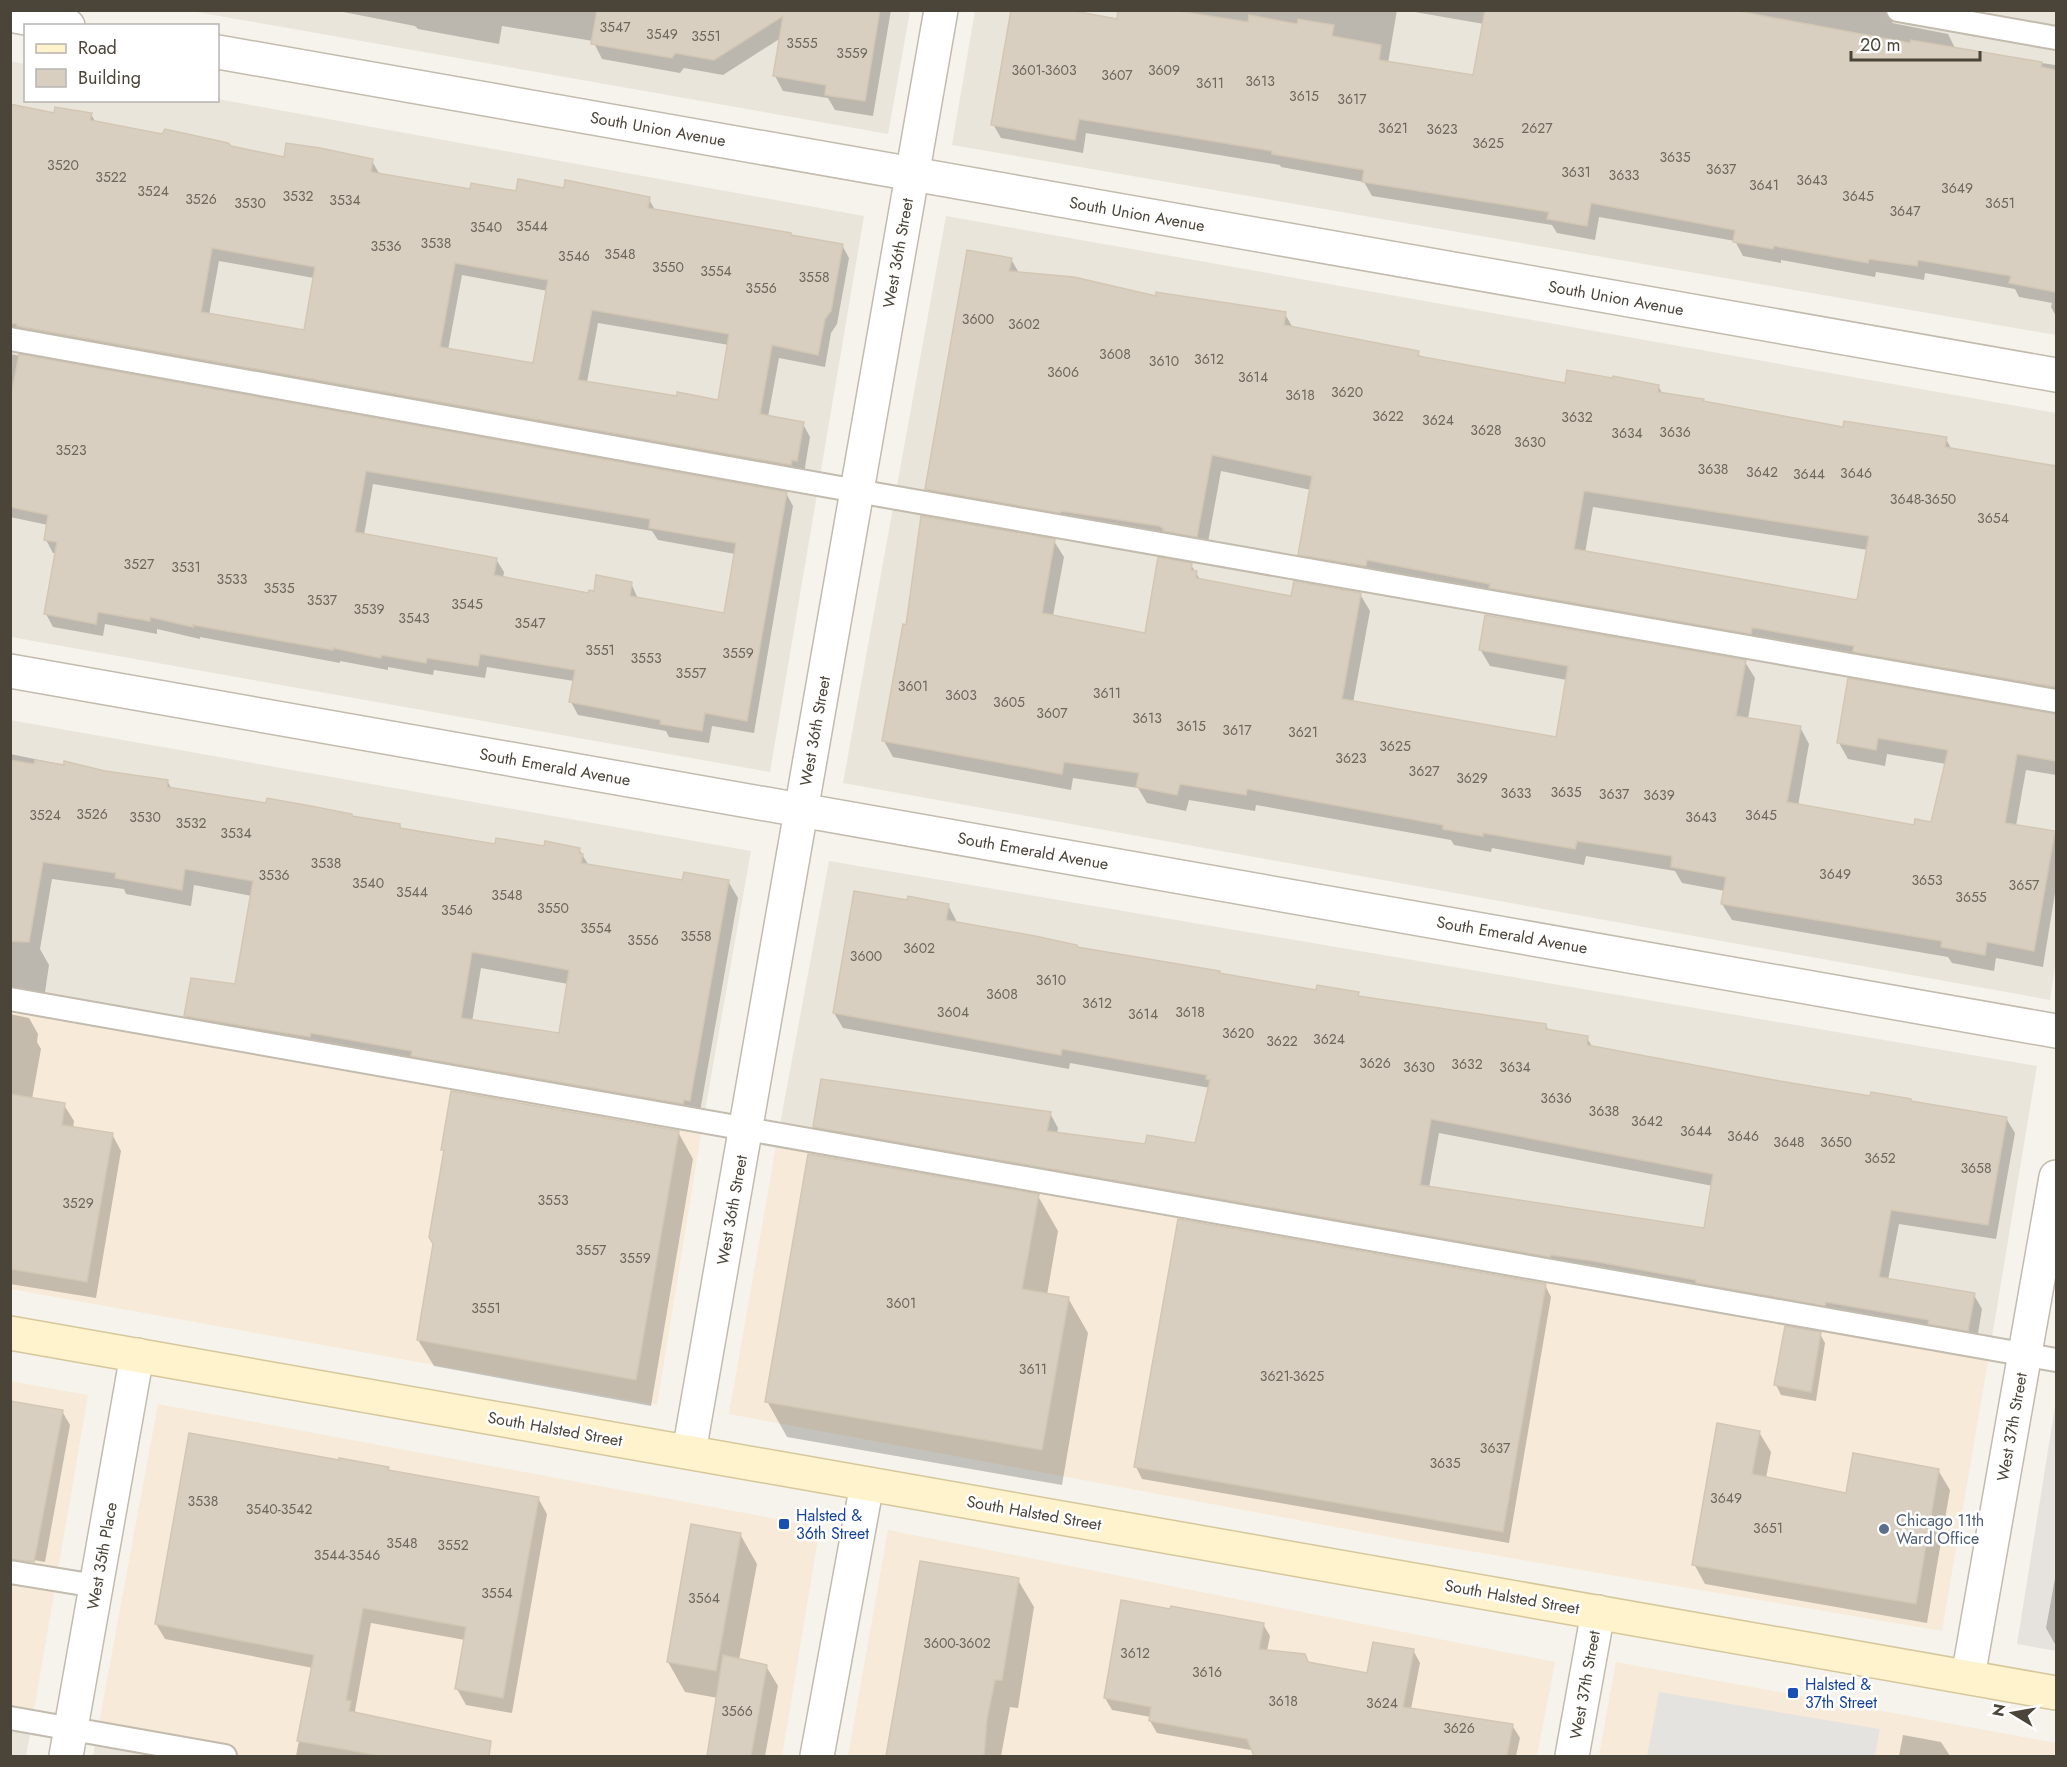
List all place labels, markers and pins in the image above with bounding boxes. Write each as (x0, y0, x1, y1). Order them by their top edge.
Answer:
place label: Halsted & 36th Street (796, 1504, 869, 1545)
place label: Chicago 11th Ward Office (1896, 1509, 1984, 1550)
marker: Halsted & 36th Street (777, 1517, 791, 1531)
marker: Chicago 11th Ward Office (1877, 1522, 1891, 1536)
place label: Halsted & 37th Street (1805, 1673, 1877, 1714)
marker: Halsted & 37th Street (1786, 1686, 1800, 1700)

